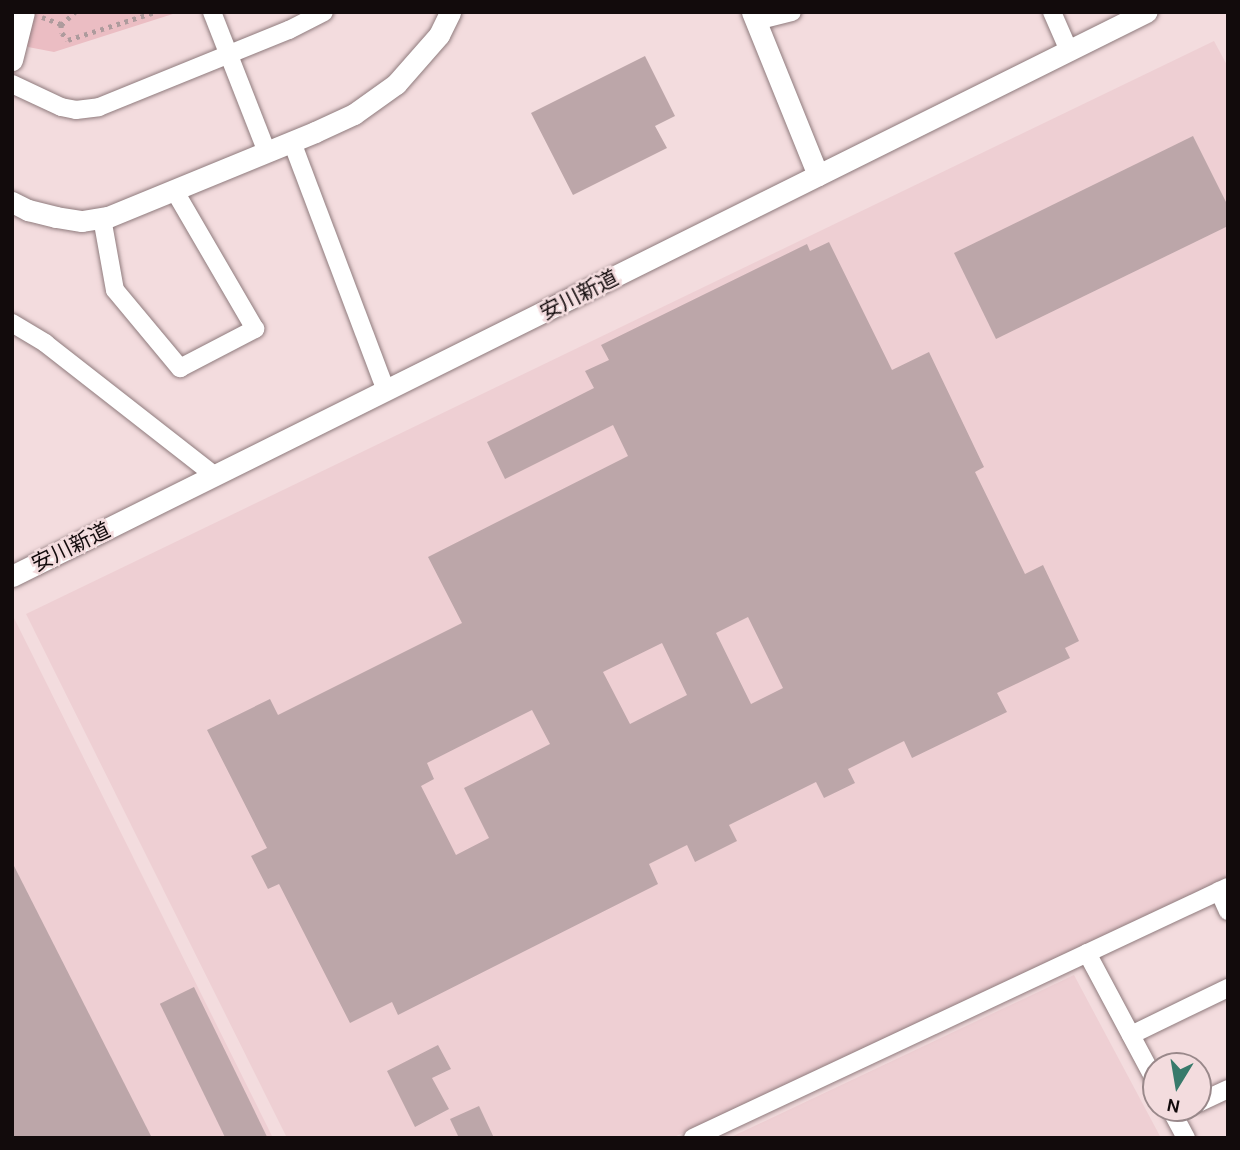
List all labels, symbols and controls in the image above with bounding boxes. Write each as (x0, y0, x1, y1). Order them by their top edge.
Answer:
street label: 安川新道 (536, 265, 622, 325)
street label: 安川新道 (28, 517, 114, 577)
north arrow (1142, 1052, 1212, 1122)
text: N (1165, 1094, 1182, 1118)

